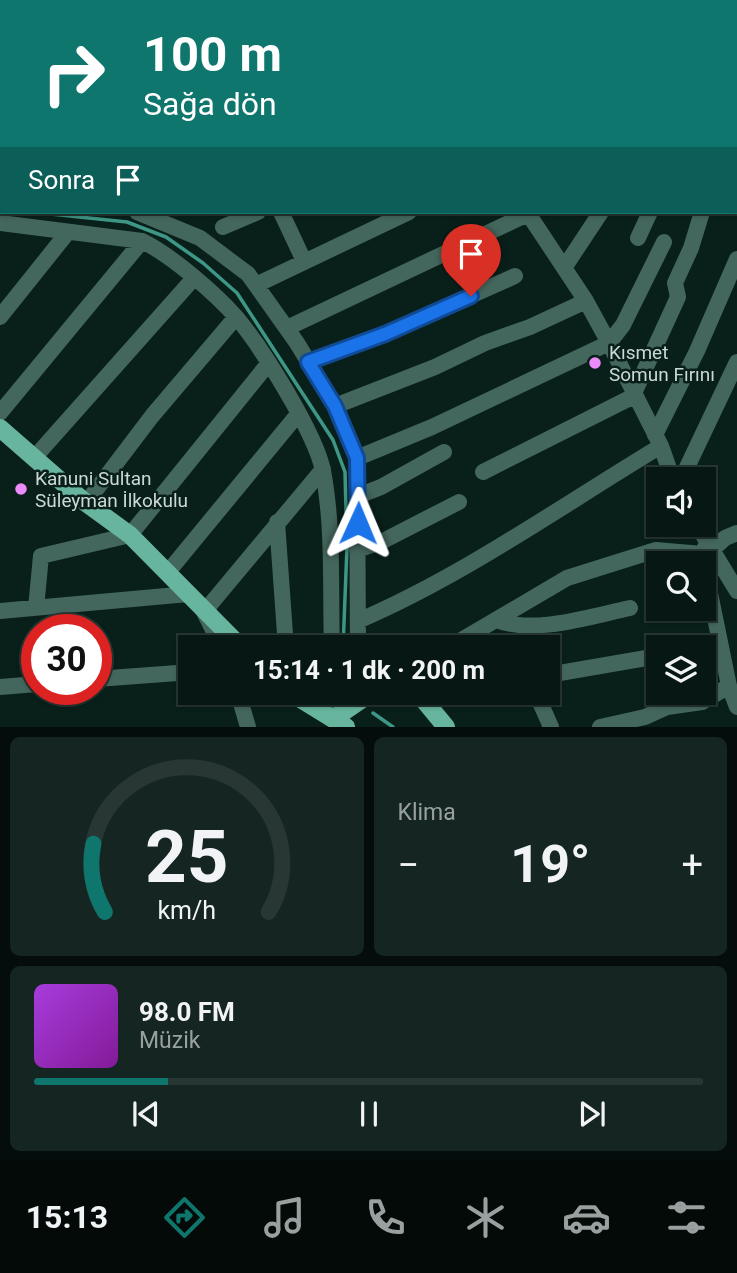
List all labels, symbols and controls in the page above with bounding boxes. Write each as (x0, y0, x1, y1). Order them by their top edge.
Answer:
text: 100 m (143, 26, 282, 83)
icon: right (28, 28, 119, 119)
text: Sağa dön (143, 85, 277, 123)
icon: arrive (109, 161, 147, 199)
text: Sonra (28, 165, 95, 195)
pin (441, 224, 501, 296)
icon: arrive (452, 235, 490, 273)
place label: Kısmet Somun Fırını (609, 341, 715, 386)
marker: Kısmet Somun Fırını (587, 355, 603, 371)
place label: Kanuni Sultan Süleyman İlkokulu (35, 467, 188, 512)
map controls (646, 467, 716, 705)
button: sound (646, 467, 716, 537)
marker: Kanuni Sultan Süleyman İlkokulu (13, 481, 29, 497)
position arrow (321, 486, 395, 560)
button: search (646, 551, 716, 621)
speed limit sign: 30 (21, 614, 112, 705)
button: layers (646, 635, 716, 705)
text: 15:14 · 1 dk · 200 m (253, 655, 485, 685)
text: Klima (398, 799, 456, 826)
text: 25 (145, 815, 229, 901)
text: 19° (510, 834, 590, 895)
text: − (398, 843, 419, 887)
text: + (681, 843, 703, 887)
text: km/h (157, 896, 216, 925)
text: 98.0 FM (139, 997, 235, 1027)
text: Müzik (139, 1027, 200, 1054)
icon: previous (127, 1095, 165, 1133)
icon: pause (350, 1095, 388, 1133)
icon: next (573, 1095, 611, 1133)
icon: directions (160, 1193, 209, 1242)
icon: music (260, 1193, 309, 1242)
icon: phone (361, 1193, 410, 1242)
icon: climate (461, 1193, 510, 1242)
icon: car (562, 1193, 611, 1242)
icon: filters (662, 1193, 711, 1242)
text: 15:13 (26, 1198, 108, 1236)

